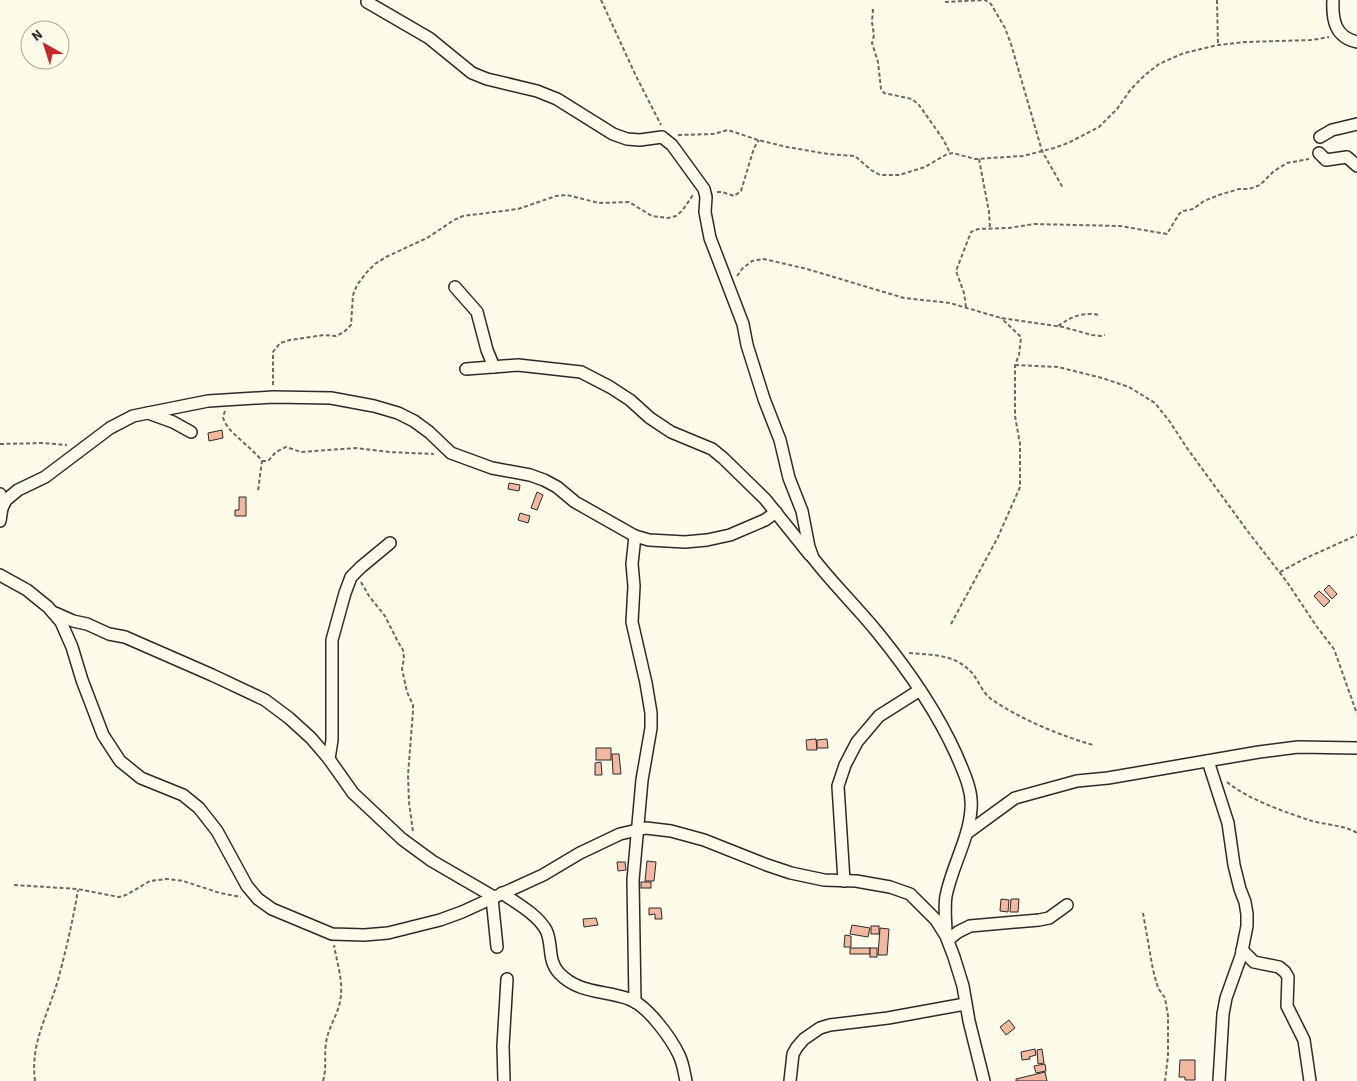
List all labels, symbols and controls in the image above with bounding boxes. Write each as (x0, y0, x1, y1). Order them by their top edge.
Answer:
north arrow (20, 20, 70, 70)
text: N (28, 25, 47, 46)

